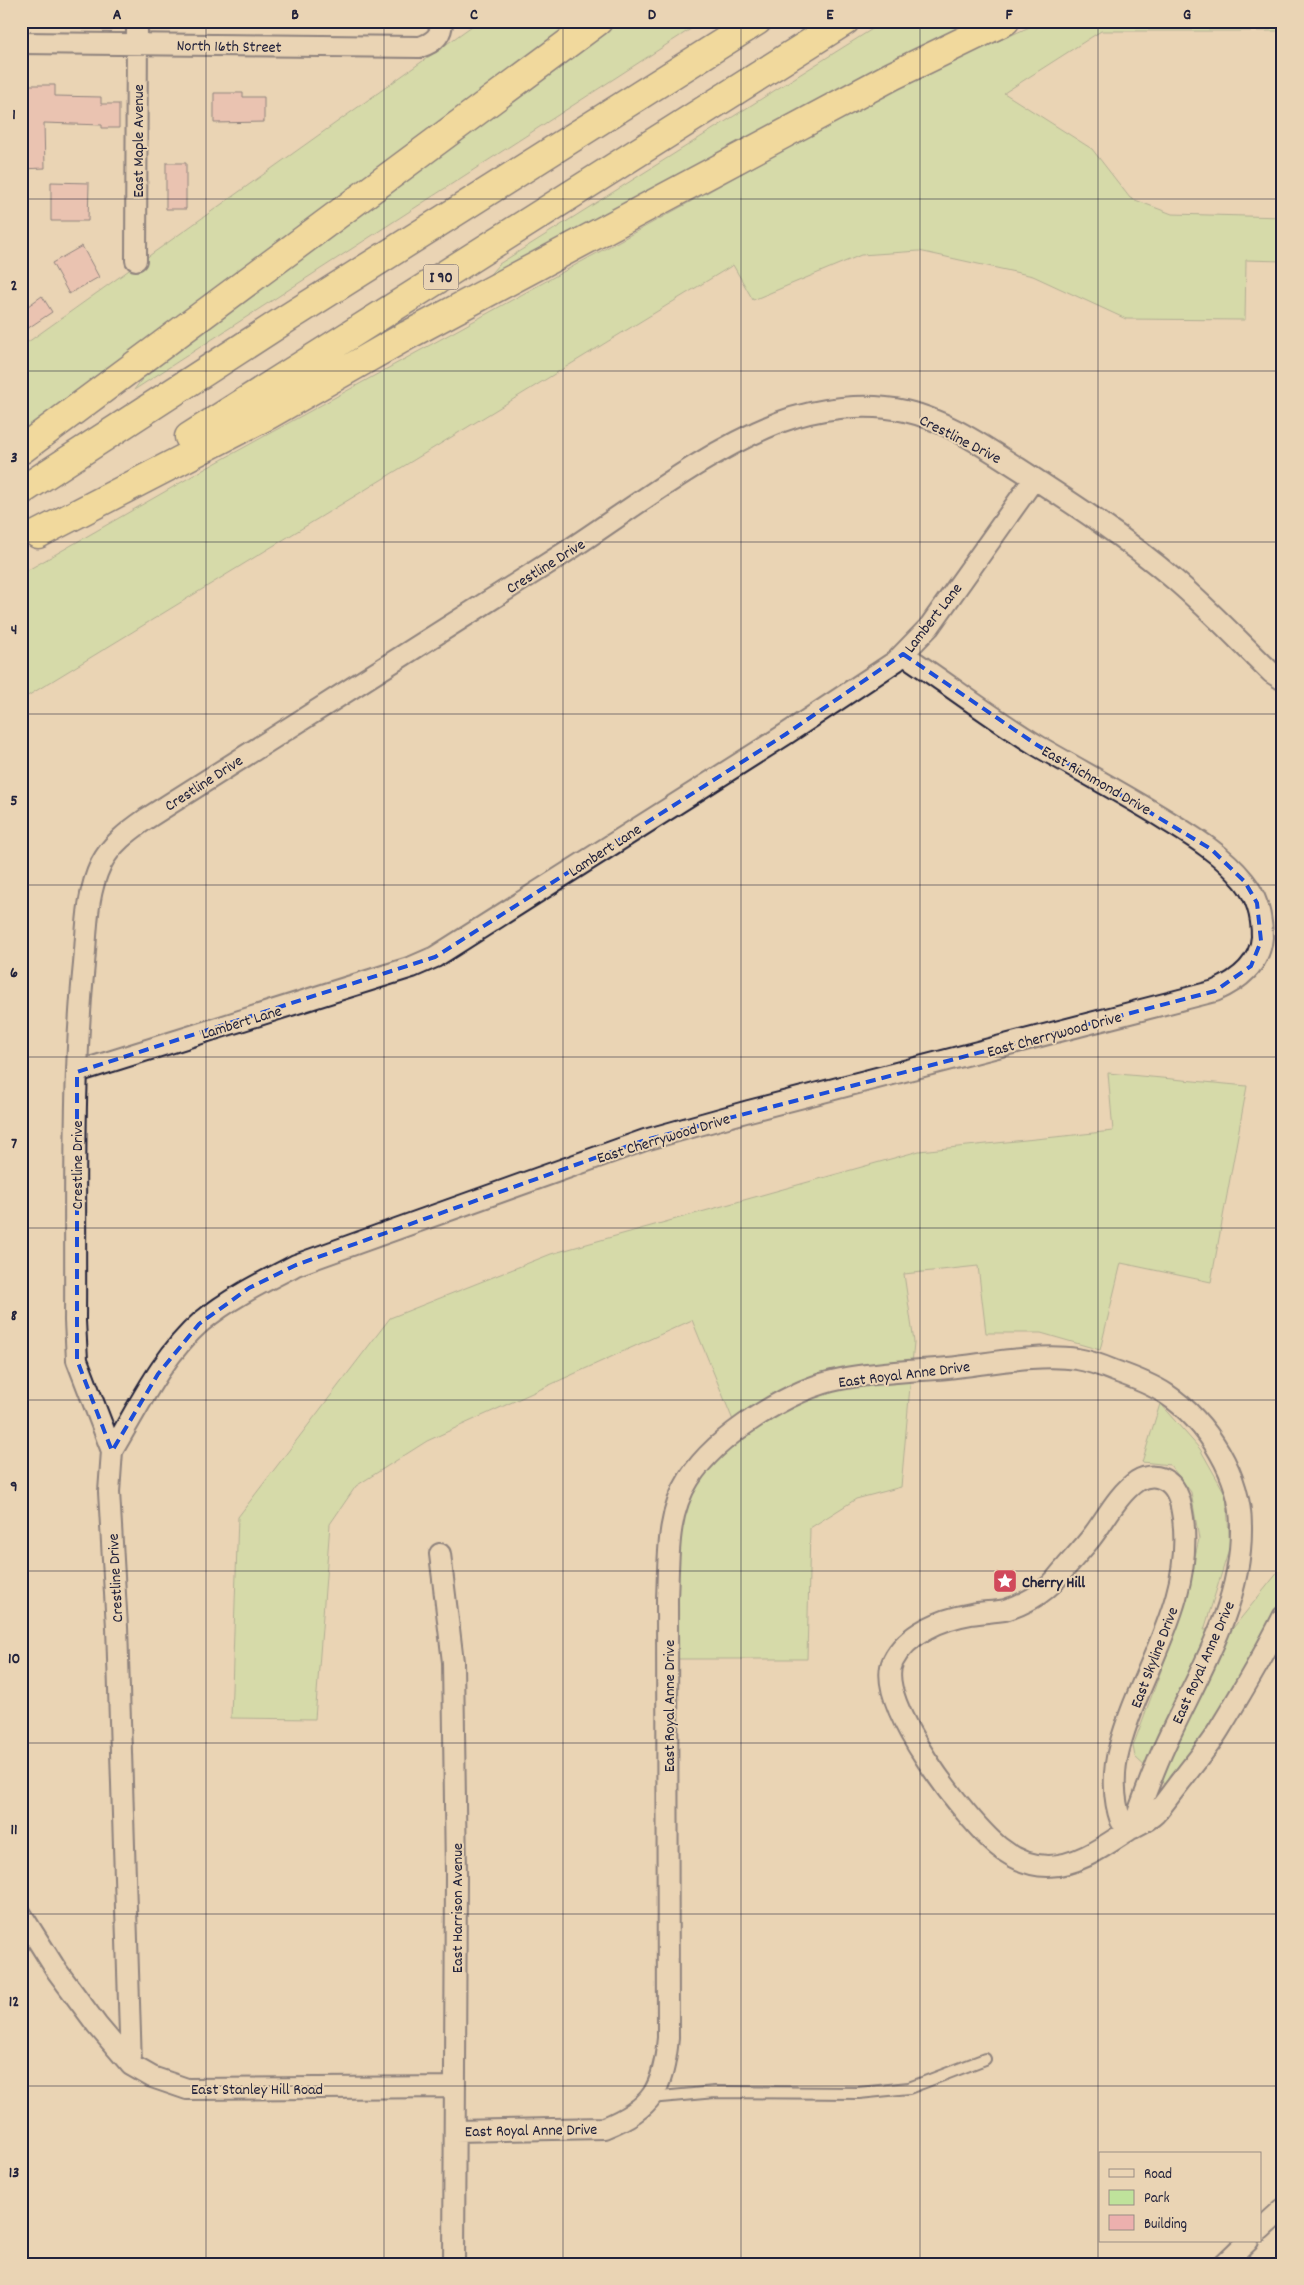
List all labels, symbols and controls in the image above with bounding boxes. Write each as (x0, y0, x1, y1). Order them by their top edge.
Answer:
text: A (113, 4, 122, 27)
text: B (291, 4, 299, 27)
text: C (470, 4, 478, 27)
text: D (648, 4, 657, 27)
text: E (826, 4, 834, 27)
text: F (1005, 4, 1013, 27)
text: G (1183, 4, 1191, 27)
street label: North 16th Street (176, 35, 282, 60)
street label: East Maple Avenue (128, 84, 151, 198)
text: 1 (12, 104, 16, 127)
road number: I 90 (424, 264, 458, 290)
text: 2 (11, 275, 18, 298)
street label: Crestline Drive (915, 410, 1005, 471)
text: 3 (10, 447, 18, 470)
street label: Crestline Drive (502, 534, 590, 601)
street label: Lambert Lane (899, 579, 969, 658)
text: 4 (11, 619, 17, 642)
street label: East Richmond Drive (1037, 740, 1155, 822)
street label: Crestline Drive (161, 750, 248, 818)
text: 5 (10, 790, 18, 813)
street label: Lambert Lane (564, 819, 646, 883)
text: 6 (10, 962, 18, 985)
street label: Lambert Lane (199, 1000, 285, 1047)
street label: East Cherrywood Drive (985, 1006, 1124, 1064)
street label: East Cherrywood Drive (594, 1108, 733, 1171)
street label: Crestline Drive (67, 1120, 90, 1210)
text: 7 (11, 1133, 17, 1156)
text: 8 (11, 1305, 18, 1328)
street label: East Royal Anne Drive (837, 1356, 971, 1395)
text: 9 (10, 1476, 18, 1499)
street label: Crestline Drive (103, 1533, 130, 1623)
place icon: Cherry Hill (992, 1568, 1018, 1594)
place label: Cherry Hill (1022, 1572, 1085, 1595)
street label: East Royal Anne Drive (1167, 1598, 1242, 1728)
street label: East Skyline Drive (1125, 1604, 1185, 1712)
street label: East Royal Anne Drive (659, 1640, 682, 1772)
text: 10 (8, 1648, 20, 1671)
text: 11 (10, 1819, 18, 1842)
street label: East Harrison Avenue (447, 1843, 470, 1973)
text: 12 (9, 1991, 19, 2014)
street label: East Stanley Hill Road (191, 2079, 323, 2102)
street label: East Royal Anne Drive (465, 2119, 597, 2144)
legend (1099, 2152, 1262, 2242)
text: 13 (9, 2162, 19, 2185)
text: Road (1144, 2164, 1172, 2186)
text: Park (1144, 2188, 1170, 2210)
text: Building (1144, 2214, 1187, 2236)

